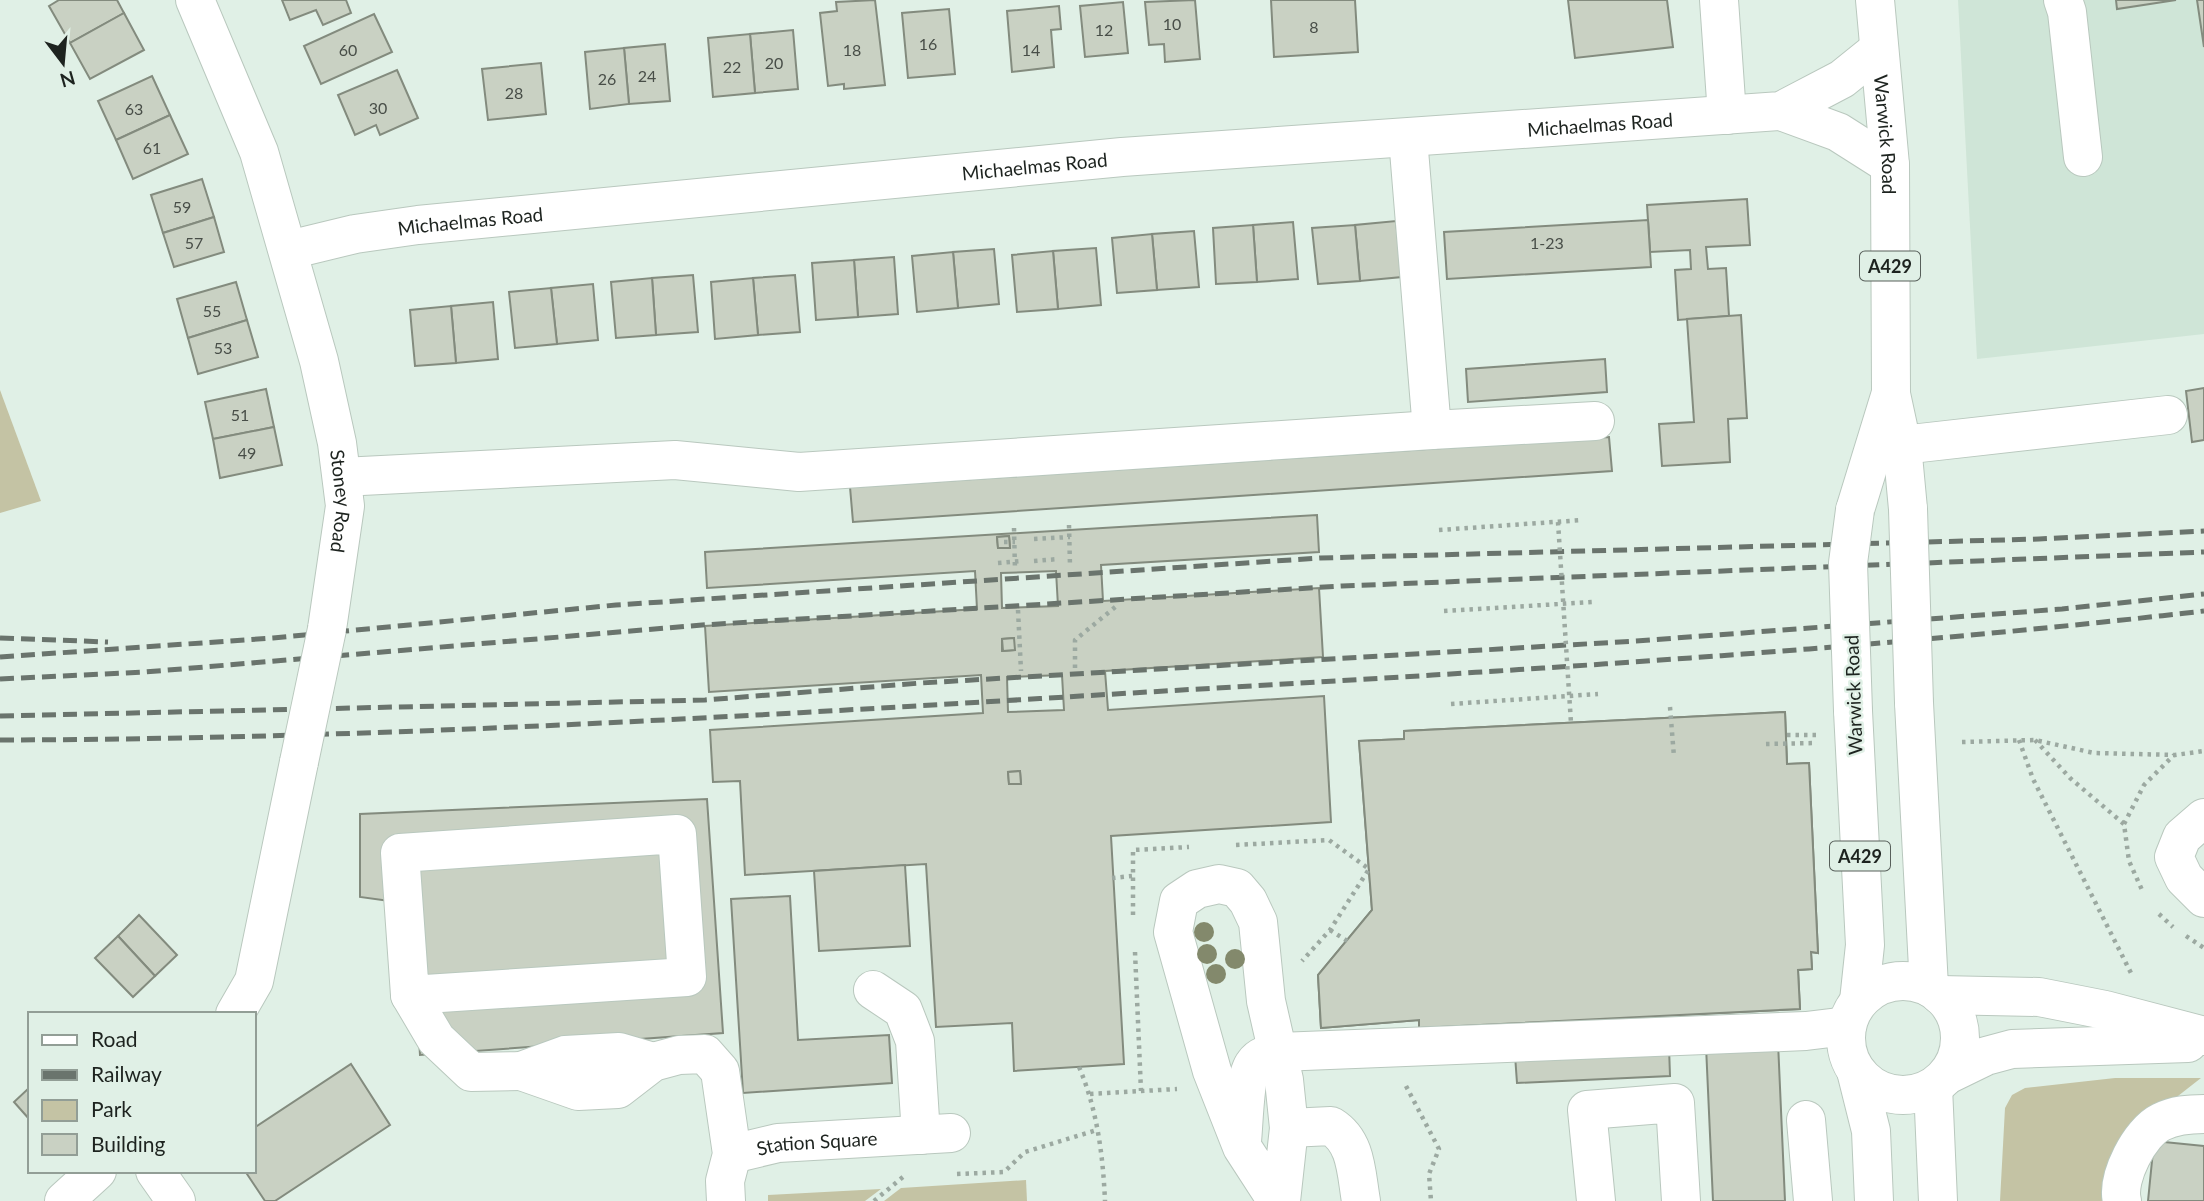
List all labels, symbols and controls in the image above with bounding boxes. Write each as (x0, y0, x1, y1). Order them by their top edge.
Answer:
house number: 10 (1163, 14, 1181, 33)
house number: 8 (1309, 17, 1319, 36)
house number: 12 (1095, 20, 1113, 39)
north arrow (28, 28, 98, 98)
house number: 16 (919, 34, 937, 53)
house number: 60 (339, 40, 357, 59)
house number: 18 (843, 40, 861, 59)
house number: 14 (1022, 40, 1040, 59)
house number: 20 (765, 53, 783, 72)
house number: 22 (723, 57, 741, 76)
house number: 24 (638, 66, 656, 85)
text: N (58, 67, 78, 93)
house number: 26 (598, 69, 616, 88)
street label: Warwick Road (1870, 74, 1902, 195)
house number: 28 (505, 83, 523, 102)
house number: 30 (369, 98, 387, 117)
house number: 63 (125, 99, 143, 118)
street label: Michaelmas Road (1526, 107, 1674, 140)
house number: 61 (143, 138, 161, 157)
street label: Michaelmas Road (961, 147, 1108, 184)
house number: 59 (173, 197, 191, 216)
street label: Michaelmas Road (396, 201, 544, 239)
house number: 57 (185, 233, 203, 252)
house number: 1-23 (1530, 233, 1564, 252)
road number: A429 (1860, 252, 1920, 280)
house number: 55 (203, 301, 221, 320)
house number: 53 (214, 338, 232, 357)
house number: 51 (231, 405, 249, 424)
house number: 49 (238, 443, 256, 462)
street label: Stoney Road (326, 448, 357, 554)
street label: Warwick Road (1839, 635, 1867, 755)
road number: A429 (1830, 842, 1890, 870)
legend (28, 1012, 256, 1173)
text: Road (91, 1026, 138, 1051)
text: Railway (91, 1061, 162, 1086)
text: Park (91, 1096, 132, 1121)
street label: Station Square (754, 1126, 878, 1159)
text: Building (91, 1131, 166, 1156)

